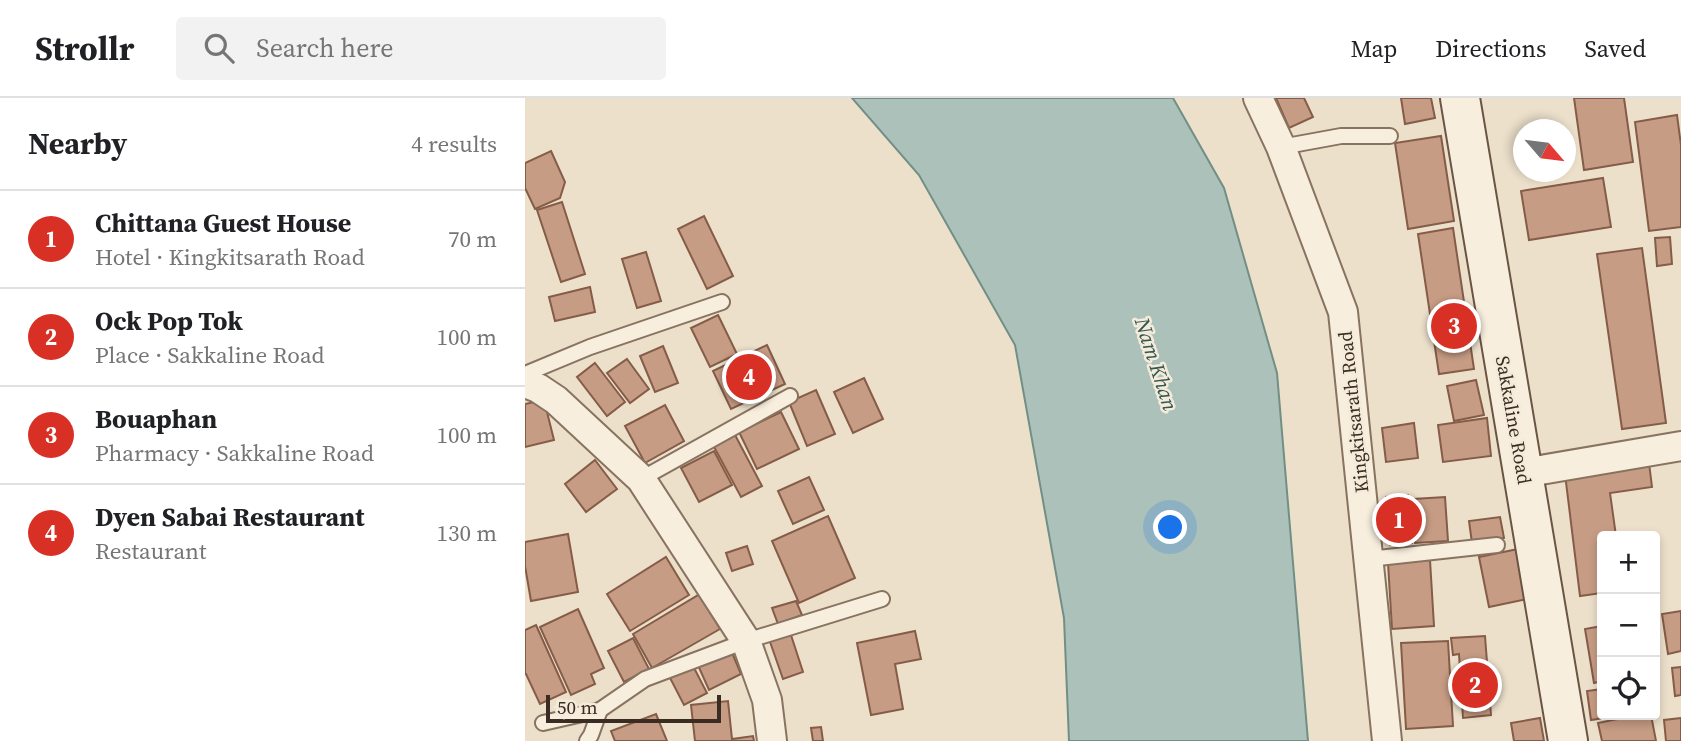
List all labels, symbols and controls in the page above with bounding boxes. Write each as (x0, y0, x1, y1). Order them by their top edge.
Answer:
search box (176, 17, 666, 80)
text: Strollr (35, 26, 134, 71)
icon: search (200, 29, 238, 67)
text: Search here (256, 30, 393, 66)
text: Map (1350, 32, 1397, 65)
text: Directions (1435, 32, 1546, 65)
text: Saved (1584, 32, 1646, 65)
north arrow (1513, 119, 1576, 182)
text: Nearby (28, 123, 127, 164)
text: 4 results (411, 128, 497, 160)
text: Chittana Guest House (95, 205, 351, 241)
text: 1 (45, 223, 57, 255)
text: 70 m (448, 223, 497, 255)
text: Hotel · Kingkitsarath Road (95, 241, 365, 273)
pin: 3 (1431, 300, 1477, 352)
text: Ock Pop Tok (95, 303, 243, 339)
water label: Nam Khan (1128, 313, 1185, 414)
text: 2 (45, 321, 57, 353)
text: 100 m (436, 321, 497, 353)
street label: Kingkitsarath Road (1332, 330, 1374, 494)
text: Place · Sakkaline Road (95, 339, 325, 371)
pin: 4 (726, 351, 772, 403)
street label: Sakkaline Road (1490, 354, 1538, 486)
text: Bouaphan (95, 401, 217, 437)
text: 3 (45, 419, 57, 451)
text: 100 m (436, 419, 497, 451)
text: Pharmacy · Sakkaline Road (95, 437, 374, 469)
pin: 1 (1376, 494, 1422, 546)
text: Dyen Sabai Restaurant (95, 499, 365, 535)
your location (1153, 510, 1187, 544)
text: 4 (45, 517, 57, 549)
text: 130 m (436, 517, 497, 549)
map controls (1597, 531, 1660, 720)
button: + (1597, 531, 1660, 594)
text: Restaurant (95, 535, 206, 567)
button: − (1597, 594, 1660, 657)
button: locate (1597, 657, 1660, 720)
pin: 2 (1452, 659, 1498, 711)
scale bar (546, 692, 721, 724)
text: 50 m (557, 694, 598, 720)

